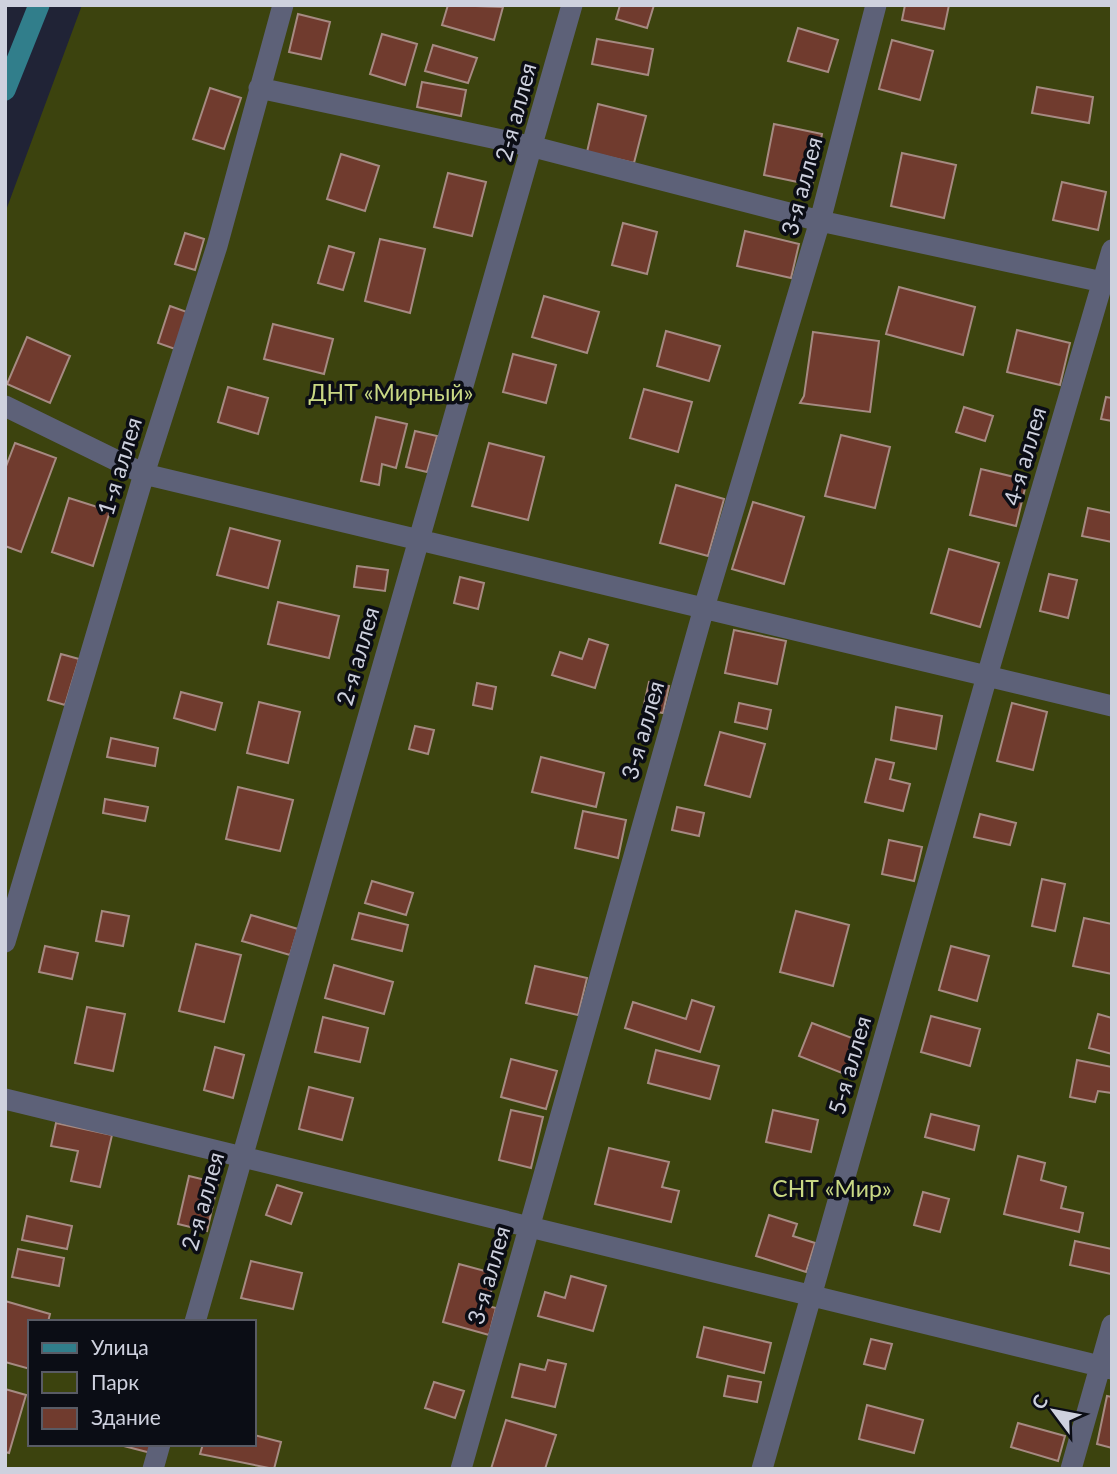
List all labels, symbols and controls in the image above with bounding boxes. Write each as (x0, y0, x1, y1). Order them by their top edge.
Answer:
street label: 2-я аллея (488, 60, 542, 164)
street label: 3-я аллея (774, 134, 828, 238)
park label: ДНТ «Мирный» (309, 378, 473, 406)
street label: 4-я аллея (997, 404, 1051, 508)
street label: 1-я аллея (91, 414, 147, 518)
street label: 2-я аллея (330, 604, 384, 708)
street label: 3-я аллея (615, 678, 669, 782)
street label: 5-я аллея (822, 1013, 876, 1117)
street label: 2-я аллея (175, 1149, 229, 1253)
park label: СНТ «Мир» (772, 1174, 892, 1202)
street label: 3-я аллея (461, 1223, 515, 1327)
legend (28, 1320, 256, 1446)
text: Улица (91, 1334, 149, 1359)
text: Парк (91, 1369, 139, 1394)
north arrow (1019, 1376, 1089, 1446)
text: С (1026, 1390, 1052, 1413)
text: Здание (91, 1404, 161, 1429)

